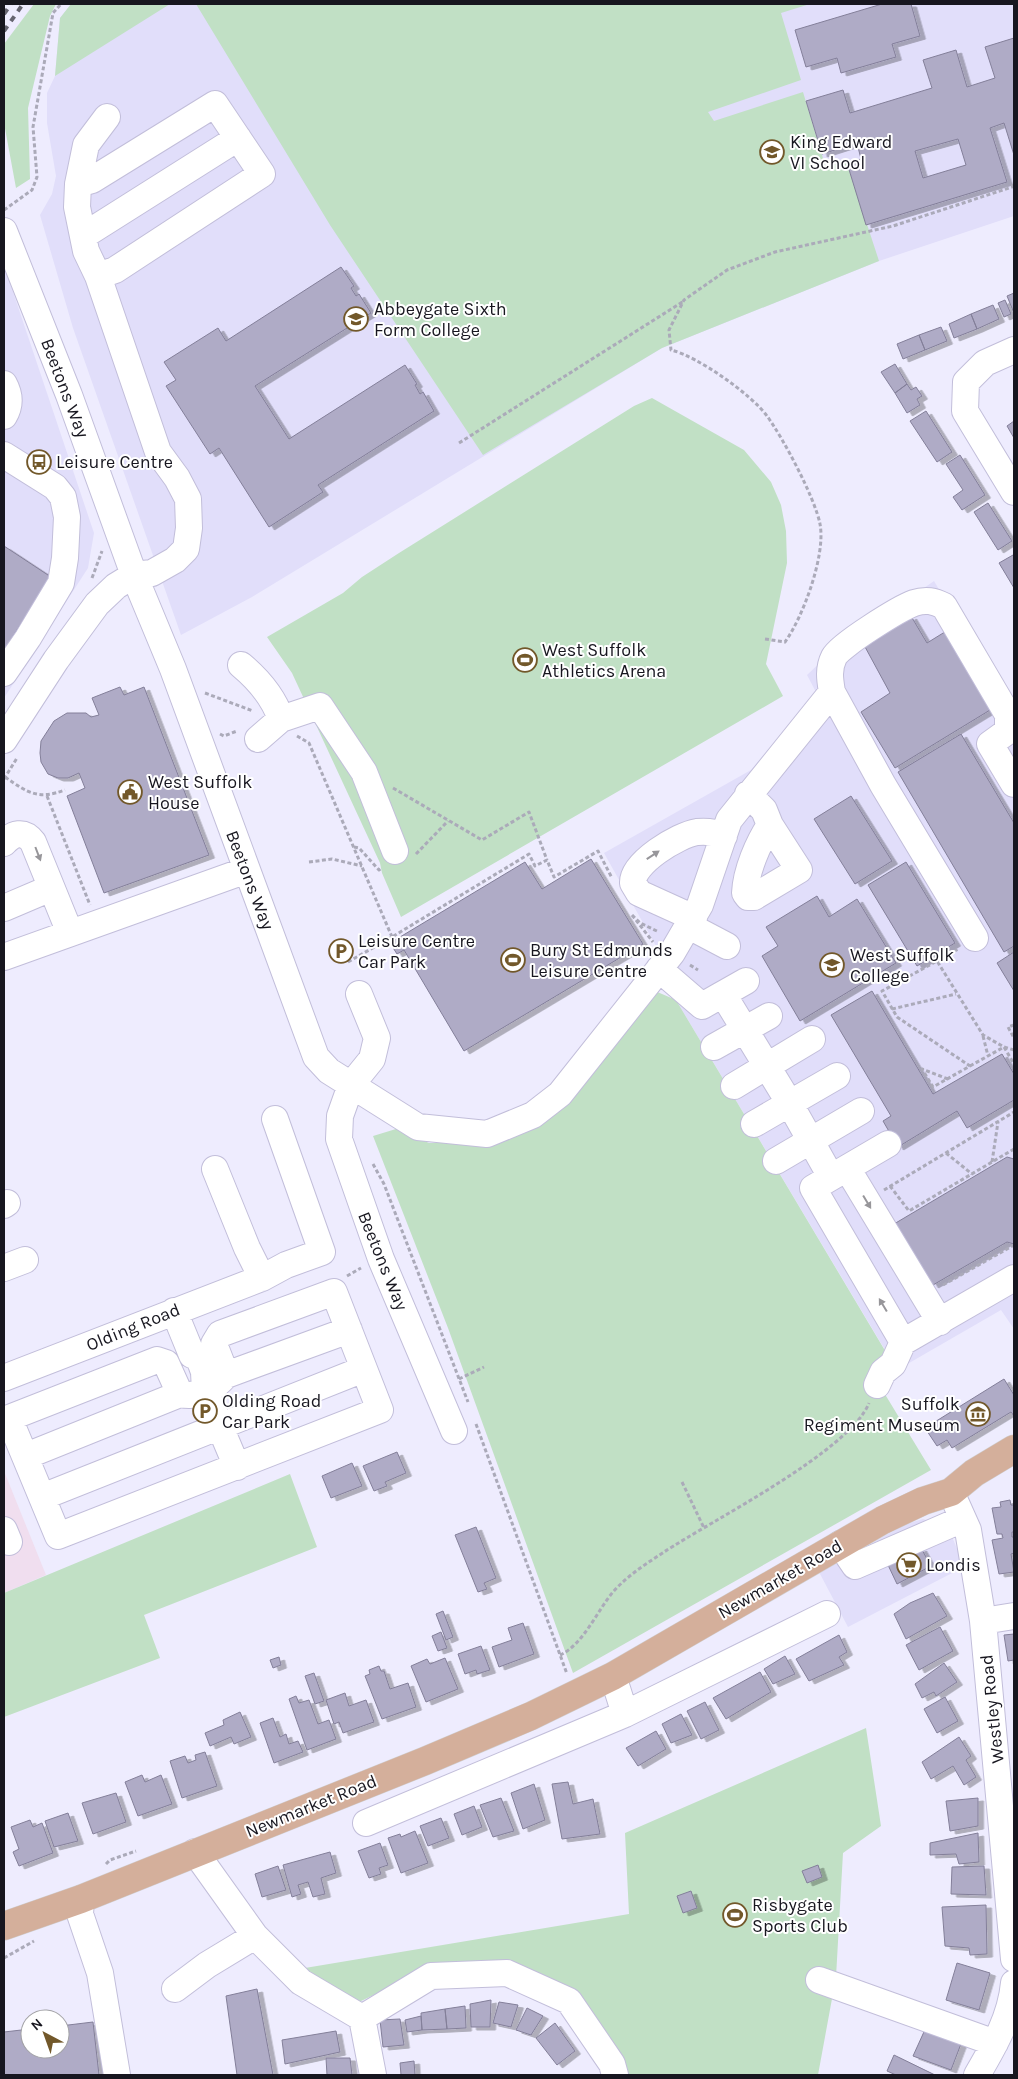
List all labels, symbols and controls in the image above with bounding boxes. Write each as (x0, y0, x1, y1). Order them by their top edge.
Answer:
place label: King Edward VI School (790, 131, 893, 174)
school or university icon: King Edward VI School (759, 139, 785, 165)
place label: Abbeygate Sixth Form College (374, 298, 507, 341)
school or university icon: Abbeygate Sixth Form College (343, 306, 369, 332)
street label: Beetons Way (36, 335, 94, 441)
bus stop icon: Leisure Centre (26, 449, 52, 475)
place label: Leisure Centre (56, 451, 173, 473)
place label: West Suffolk Athletics Arena (542, 639, 666, 682)
sports icon: West Suffolk Athletics Arena (512, 647, 538, 673)
place label: West Suffolk House (148, 771, 252, 814)
public building icon: West Suffolk House (117, 779, 143, 805)
street label: Beetons Way (221, 827, 279, 933)
one-way arrow (34, 847, 42, 862)
one-way arrow (647, 850, 660, 860)
place label: Leisure Centre Car Park (358, 930, 475, 973)
parking icon: Leisure Centre Car Park (328, 938, 354, 964)
place label: Bury St Edmunds Leisure Centre (530, 939, 673, 982)
place label: West Suffolk College (850, 944, 954, 987)
sports icon: Bury St Edmunds Leisure Centre (500, 947, 526, 973)
school or university icon: West Suffolk College (819, 952, 845, 978)
one-way arrow (863, 1195, 872, 1208)
street label: Beetons Way (353, 1208, 413, 1314)
street label: Olding Road (83, 1298, 183, 1356)
one-way arrow (878, 1299, 887, 1312)
place label: Olding Road Car Park (222, 1390, 321, 1433)
place label: Suffolk Regiment Museum (804, 1393, 960, 1436)
parking icon: Olding Road Car Park (192, 1398, 218, 1424)
museum icon: Suffolk Regiment Museum (965, 1401, 991, 1427)
street label: Newmarket Road (714, 1535, 846, 1623)
supermarket icon: Londis (896, 1552, 922, 1578)
place label: Londis (926, 1554, 981, 1576)
street label: Westley Road (975, 1653, 1009, 1765)
street label: Newmarket Road (242, 1770, 380, 1842)
place label: Risbygate Sports Club (752, 1894, 848, 1937)
sports icon: Risbygate Sports Club (722, 1902, 748, 1928)
north arrow (20, 2009, 70, 2059)
text: N (27, 2015, 46, 2034)

